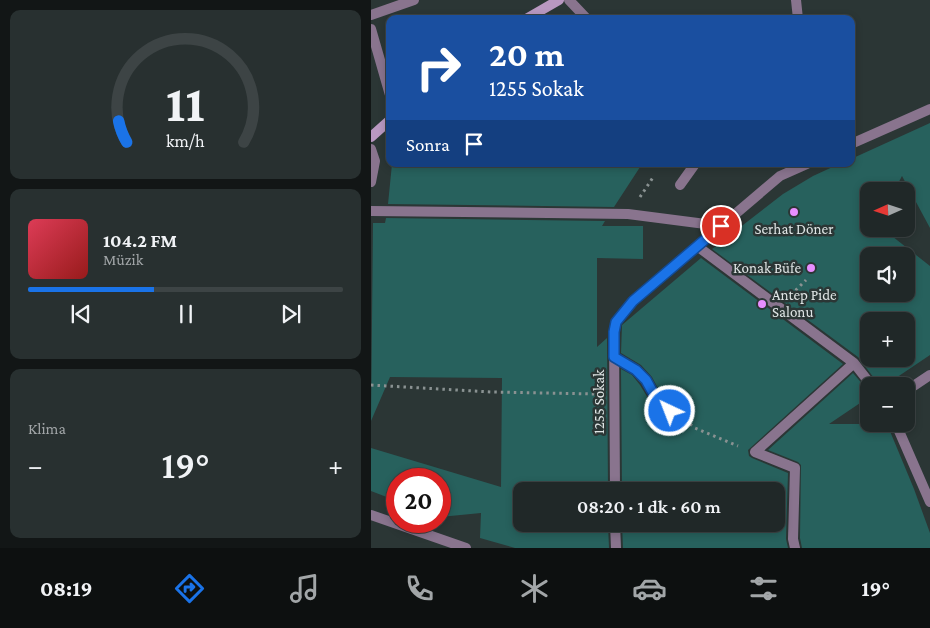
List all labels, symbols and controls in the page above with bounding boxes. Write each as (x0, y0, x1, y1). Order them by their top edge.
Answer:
icon: right (406, 35, 471, 100)
text: 20 m (489, 35, 564, 74)
text: 11 (166, 74, 205, 132)
text: 1255 Sokak (489, 76, 584, 101)
icon: arrive (460, 130, 488, 158)
text: km/h (166, 131, 205, 151)
text: Sonra (406, 134, 450, 155)
north arrow (860, 182, 915, 238)
map controls (860, 182, 915, 432)
pin (700, 205, 742, 247)
marker: Serhat Döner (788, 206, 800, 218)
icon: arrive (707, 212, 735, 240)
place label: Serhat Döner (754, 221, 834, 237)
text: 104.2 FM (103, 230, 177, 251)
button: sound (860, 247, 915, 302)
text: Müzik (103, 251, 143, 268)
place label: Konak Büfe (733, 260, 801, 276)
marker: Konak Büfe (805, 262, 817, 274)
place label: Antep Pide Salonu (772, 287, 837, 320)
marker: Antep Pide Salonu (756, 298, 768, 310)
icon: previous (67, 300, 95, 328)
icon: pause (172, 300, 200, 328)
icon: next (277, 300, 305, 328)
button: + (860, 312, 915, 367)
street label: 1255 Sokak (591, 369, 607, 434)
button: − (860, 377, 915, 432)
position arrow (643, 384, 695, 436)
text: Klima (28, 420, 66, 437)
text: 19° (161, 444, 210, 486)
text: − (28, 450, 43, 481)
text: + (328, 450, 343, 481)
speed limit sign: 20 (386, 468, 451, 533)
text: 08:20 · 1 dk · 60 m (577, 496, 721, 517)
icon: directions (172, 571, 207, 606)
icon: music (287, 571, 322, 606)
icon: phone (402, 571, 437, 606)
icon: climate (517, 571, 552, 606)
icon: car (632, 571, 667, 606)
icon: filters (746, 571, 781, 606)
text: 08:19 (40, 576, 92, 601)
text: 19° (861, 576, 890, 601)

